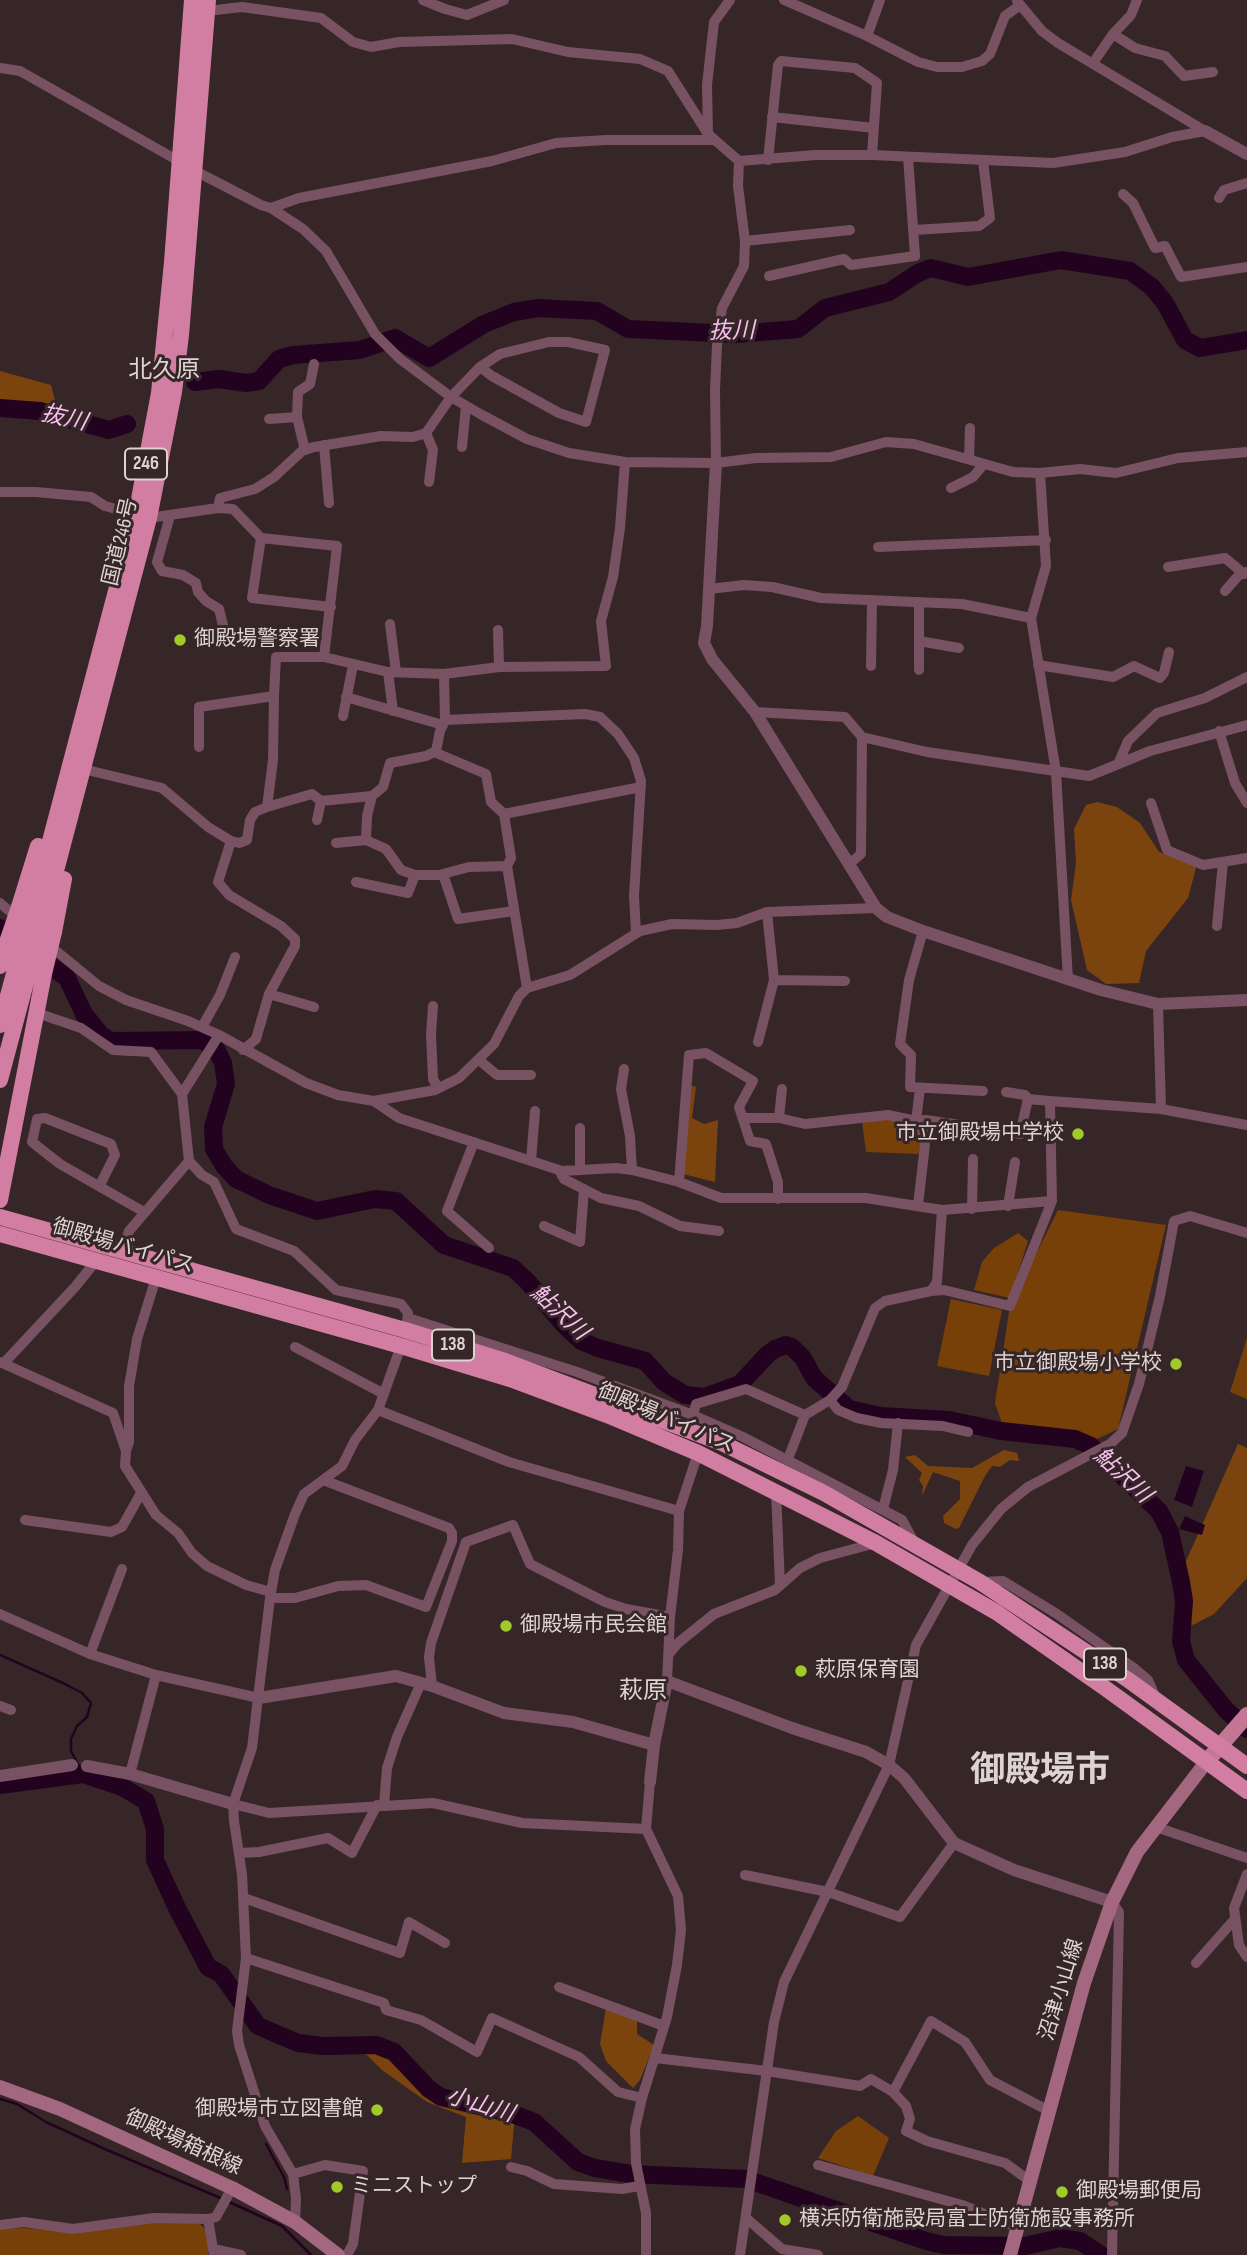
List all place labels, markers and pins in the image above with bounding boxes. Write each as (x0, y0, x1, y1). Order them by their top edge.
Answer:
place label: 御殿場警察署 (194, 627, 320, 653)
marker: 御殿場警察署 (172, 632, 188, 648)
place label: 市立御殿場中学校 (896, 1121, 1064, 1147)
marker: 市立御殿場中学校 (1070, 1126, 1086, 1142)
place label: 市立御殿場小学校 (994, 1351, 1162, 1377)
marker: 市立御殿場小学校 (1168, 1356, 1184, 1372)
place label: 御殿場市民会館 (520, 1613, 667, 1639)
marker: 御殿場市民会館 (498, 1618, 514, 1634)
place label: 萩原保育園 (815, 1658, 920, 1684)
marker: 萩原保育園 (793, 1663, 809, 1679)
place label: 御殿場市立図書館 (195, 2097, 363, 2123)
marker: 御殿場市立図書館 (369, 2102, 385, 2118)
place label: ミニストップ (351, 2174, 477, 2200)
marker: ミニストップ (329, 2179, 345, 2195)
place label: 御殿場郵便局 (1076, 2179, 1202, 2205)
marker: 御殿場郵便局 (1054, 2184, 1070, 2200)
place label: 横浜防衛施設局富士防衛施設事務所 (799, 2207, 1135, 2233)
marker: 横浜防衛施設局富士防衛施設事務所 (777, 2212, 793, 2228)

